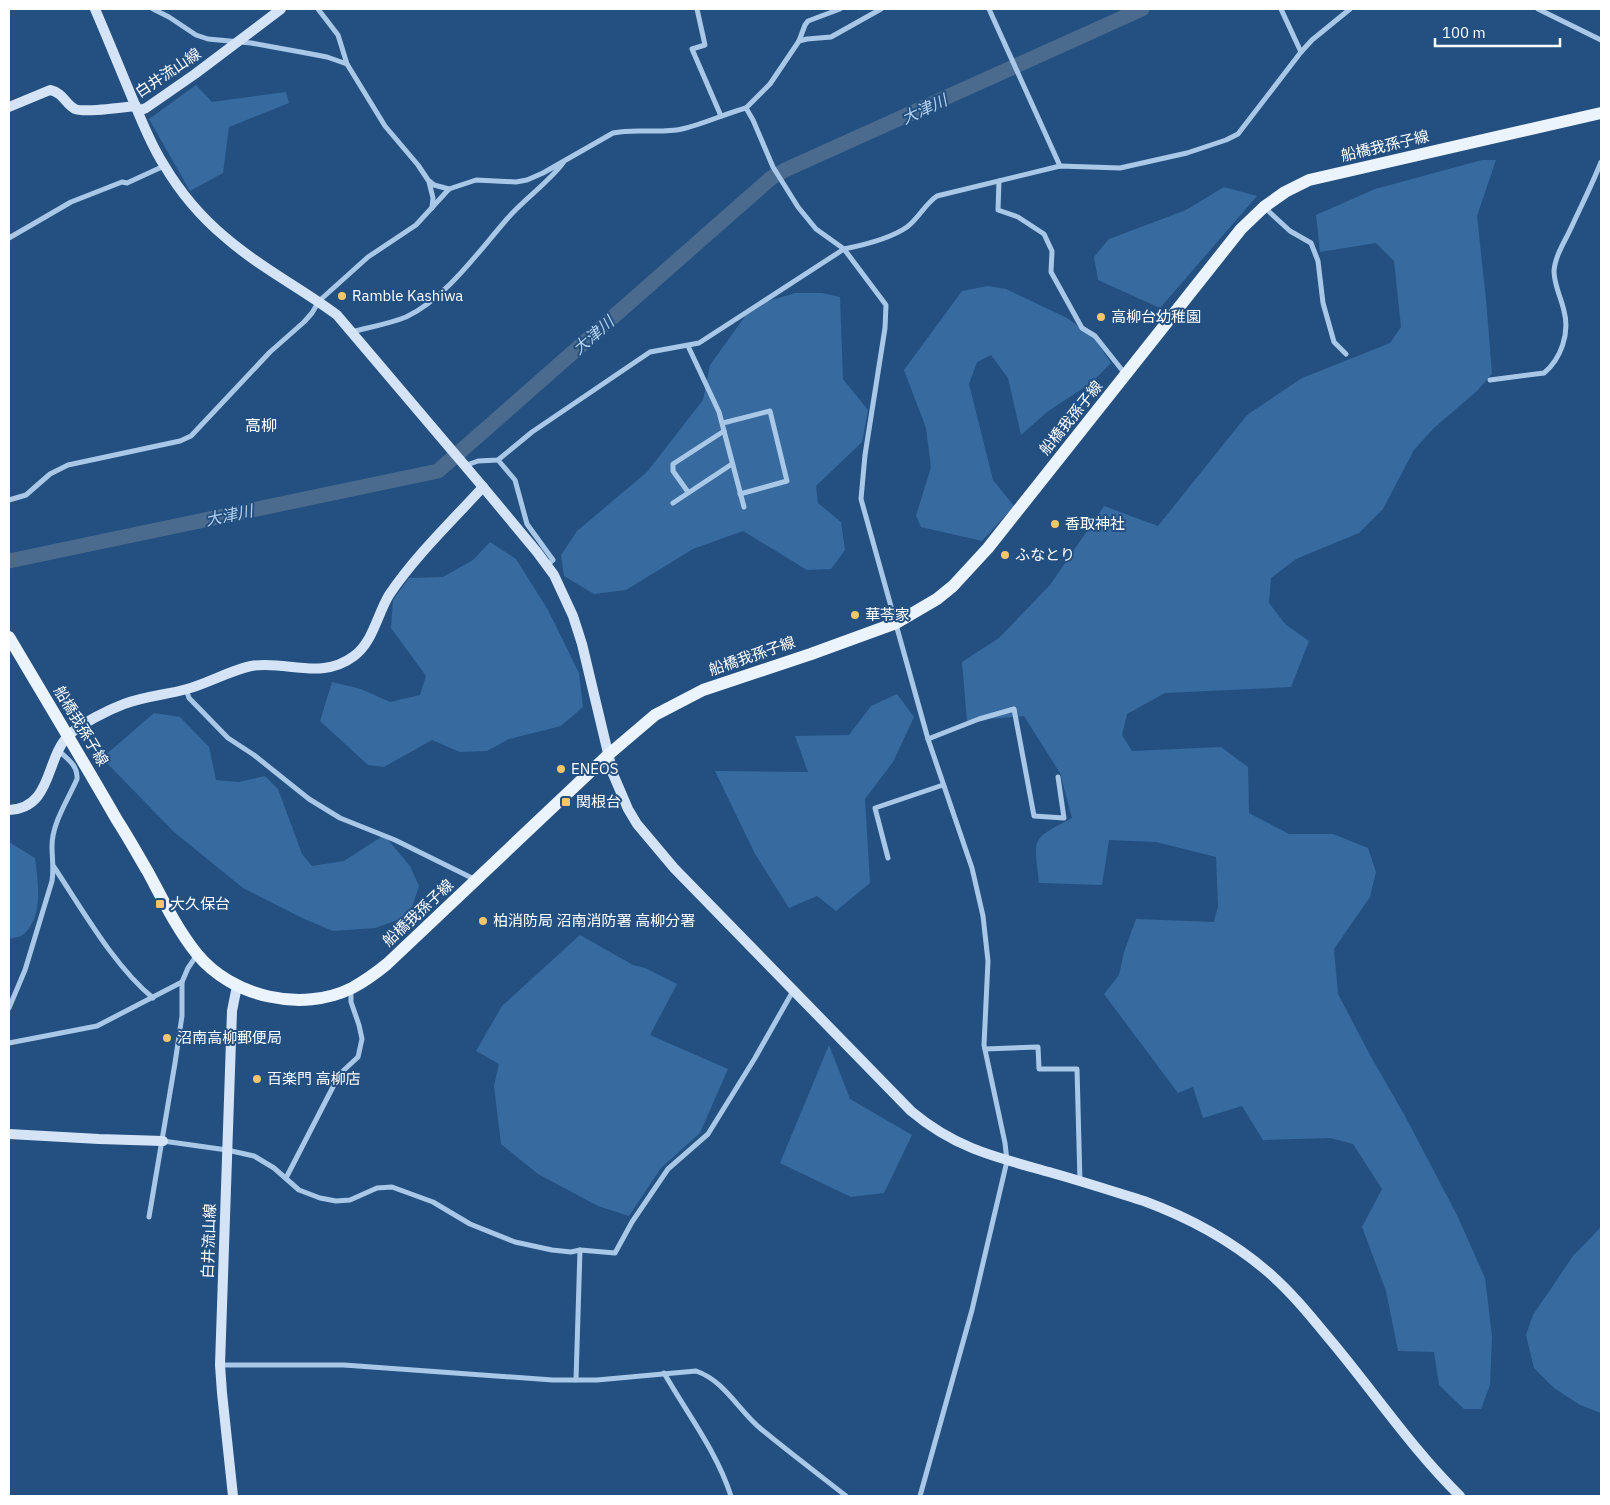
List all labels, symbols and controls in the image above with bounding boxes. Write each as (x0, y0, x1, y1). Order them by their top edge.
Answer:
scale bar (1435, 15, 1560, 47)
text: 100 m (1442, 23, 1486, 42)
street label: 白井流山線 (131, 44, 204, 101)
water label: 大津川 (898, 89, 952, 128)
street label: 船橋我孫子線 (1339, 126, 1431, 165)
place label: Ramble Kashiwa (352, 286, 463, 305)
marker: Ramble Kashiwa (336, 290, 348, 302)
place label: 高柳台幼稚園 (1111, 307, 1201, 326)
water label: 大津川 (568, 310, 619, 358)
marker: 高柳台幼稚園 (1095, 311, 1107, 323)
street label: 船橋我孫子線 (1035, 377, 1106, 459)
district label: 高柳 (245, 415, 277, 435)
water label: 大津川 (203, 500, 257, 530)
place label: 香取神社 (1065, 514, 1125, 533)
marker: 香取神社 (1049, 518, 1061, 530)
place label: ふなとり (1015, 545, 1075, 564)
marker: ふなとり (999, 549, 1011, 561)
place label: 華苓家 (865, 605, 910, 624)
marker: 華苓家 (849, 609, 861, 621)
street label: 船橋我孫子線 (706, 632, 797, 679)
street label: 船橋我孫子線 (50, 682, 113, 769)
place label: ENEOS (571, 759, 618, 778)
marker: ENEOS (555, 763, 567, 775)
place label: 関根台 (576, 792, 621, 811)
marker: 関根台 (560, 796, 572, 808)
street label: 船橋我孫子線 (378, 875, 457, 950)
place label: 大久保台 (170, 894, 230, 913)
marker: 大久保台 (154, 898, 166, 910)
place label: 柏消防局 沼南消防署 高柳分署 (493, 911, 695, 930)
marker: 柏消防局 沼南消防署 高柳分署 (477, 915, 489, 927)
place label: 沼南高柳郵便局 (177, 1028, 282, 1047)
marker: 沼南高柳郵便局 (161, 1032, 173, 1044)
place label: 百楽門 高柳店 (267, 1069, 361, 1088)
marker: 百楽門 高柳店 (251, 1073, 263, 1085)
street label: 白井流山線 (198, 1203, 219, 1279)

